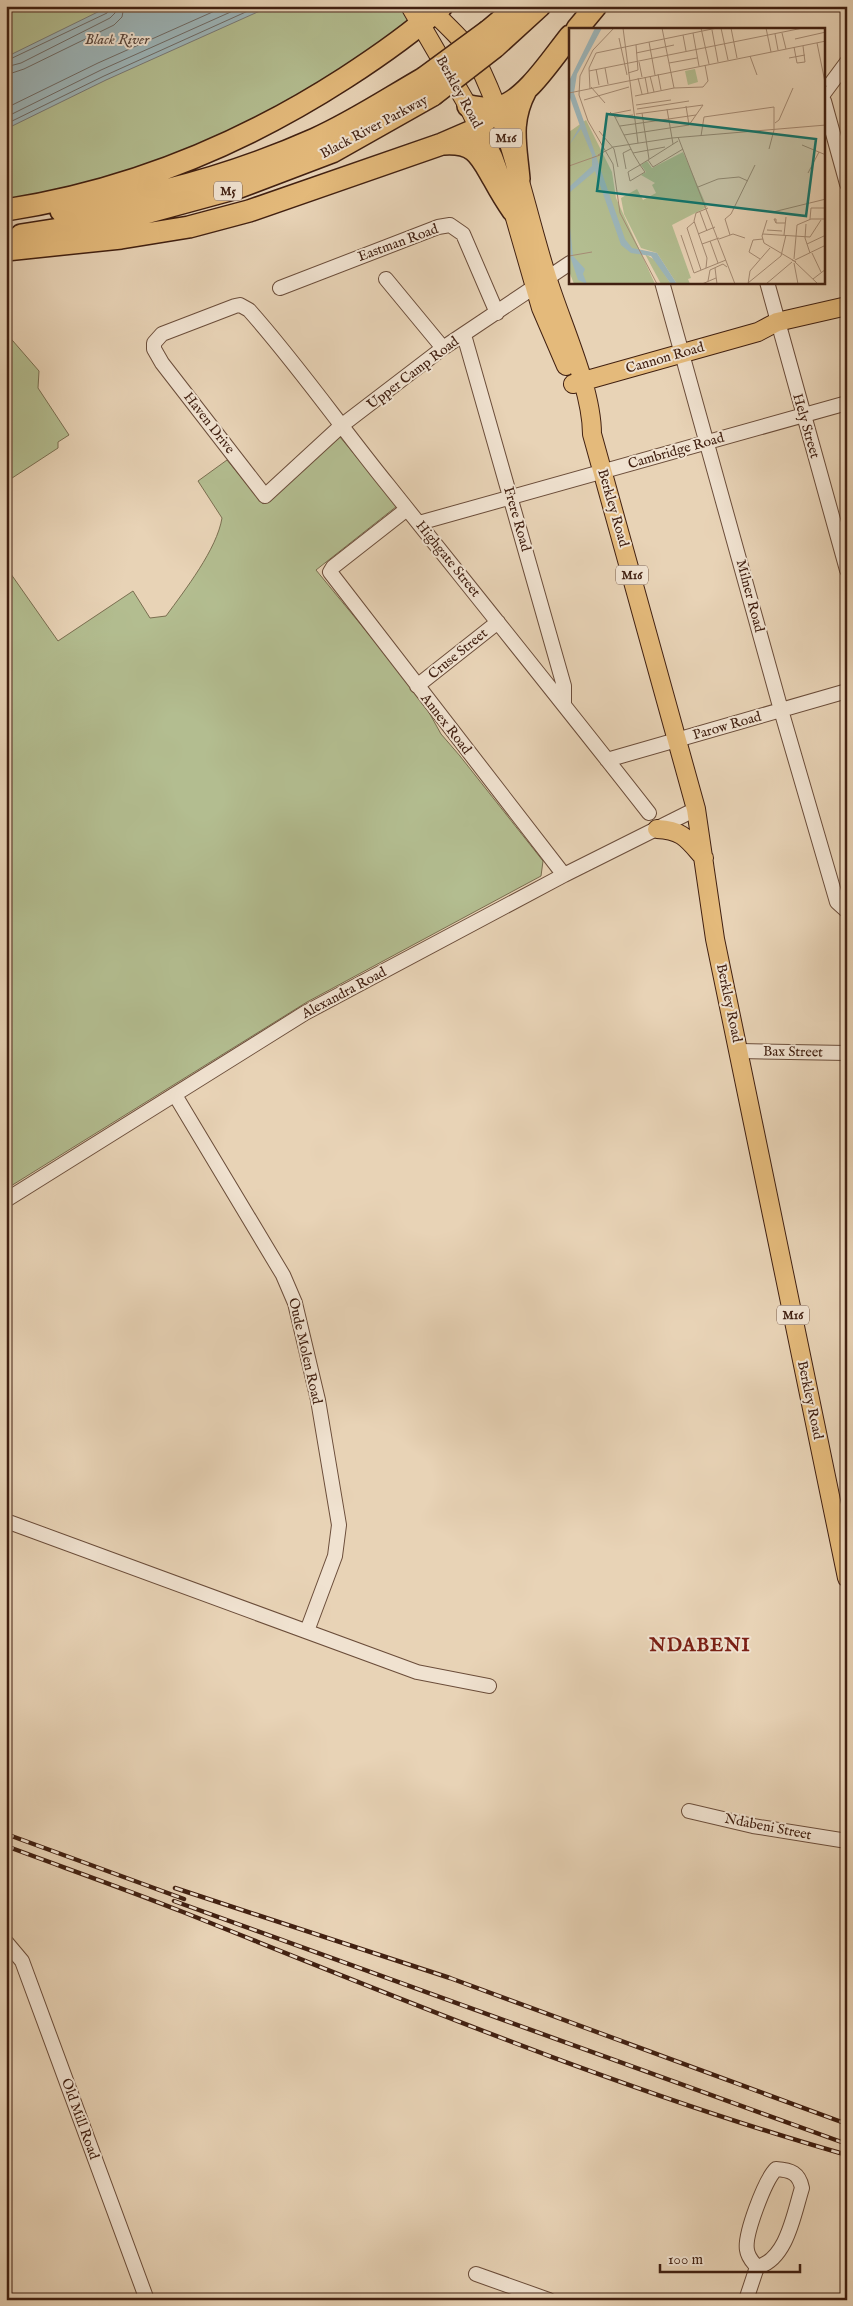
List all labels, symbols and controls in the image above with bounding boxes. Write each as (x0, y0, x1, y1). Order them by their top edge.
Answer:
inset map (569, 28, 826, 284)
water label: Black River (85, 30, 150, 49)
street label: Berkley Road (432, 53, 487, 132)
street label: Black River Parkway (317, 91, 431, 163)
road number: M16 (490, 128, 522, 148)
road number: M5 (214, 182, 242, 200)
street label: Eastman Road (355, 220, 441, 266)
street label: Upper Camp Road (363, 332, 463, 413)
street label: Cannon Road (624, 338, 707, 378)
street label: Haven Drive (179, 388, 239, 458)
street label: Hely Street (788, 391, 824, 461)
street label: Cambridge Road (626, 429, 727, 473)
street label: Berkley Road (593, 467, 633, 549)
street label: Frere Road (499, 485, 535, 554)
street label: Highgate Street (412, 517, 485, 601)
street label: Milner Road (732, 558, 768, 635)
road number: M16 (616, 566, 648, 584)
street label: Cruse Street (425, 624, 492, 684)
street label: Annex Road (416, 689, 476, 758)
street label: Parow Road (691, 707, 764, 744)
street label: Berkley Road (712, 962, 746, 1045)
street label: Alexandra Road (298, 963, 390, 1023)
street label: Bax Street (763, 1042, 823, 1062)
street label: Oude Molen Road (284, 1296, 326, 1406)
road number: M16 (777, 1306, 809, 1324)
street label: Berkley Road (793, 1359, 827, 1442)
district label: NDABENI (648, 1634, 751, 1658)
street label: Ndabeni Street (723, 1810, 813, 1844)
street label: Old Mill Road (57, 2076, 103, 2163)
scale bar (660, 2241, 800, 2273)
text: 100 m (668, 2250, 704, 2269)

